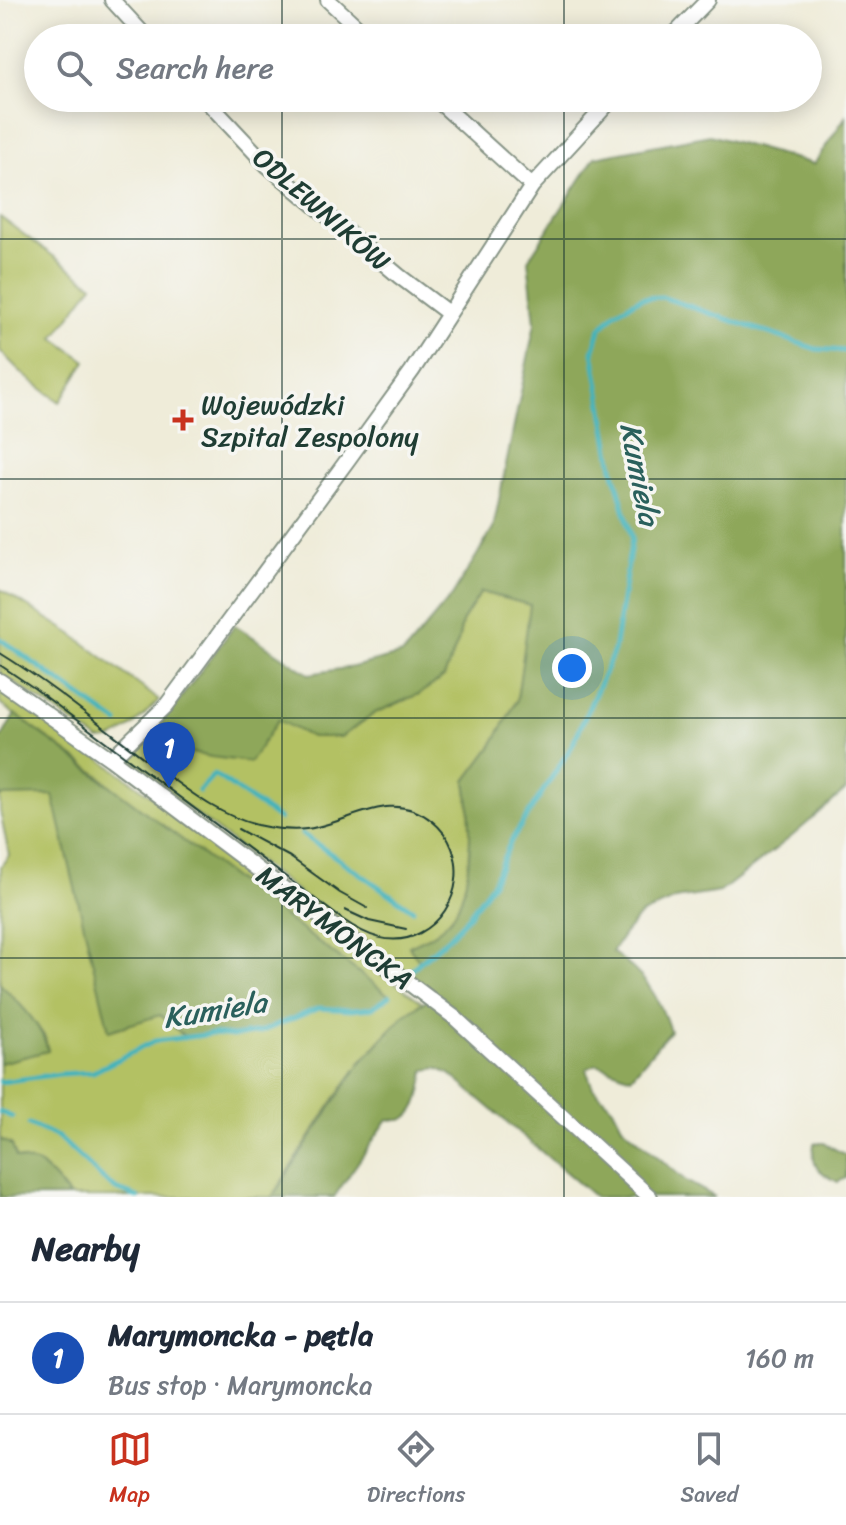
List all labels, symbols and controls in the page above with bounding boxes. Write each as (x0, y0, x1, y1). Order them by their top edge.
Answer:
search box (24, 24, 822, 112)
text: Search here (116, 41, 274, 95)
icon: search (52, 46, 96, 90)
street label: ODLEWNIKÓW (241, 135, 402, 284)
place label: Wojewódzki Szpital Zespolony (201, 380, 419, 461)
marker: Wojewódzki Szpital Zespolony (172, 409, 194, 431)
water label: Kumiela (604, 418, 677, 533)
your location (552, 648, 592, 688)
pin: 1 (143, 722, 195, 788)
street label: MARYMONCKA (246, 852, 424, 1003)
water label: Kumiela (160, 975, 273, 1045)
text: Nearby (32, 1219, 140, 1279)
text: Marymoncka - pętla (108, 1308, 373, 1362)
text: 1 (52, 1335, 64, 1381)
text: 160 m (745, 1335, 814, 1381)
text: Bus stop · Marymoncka (108, 1362, 372, 1408)
tab: Map (108, 1427, 152, 1514)
tab: Directions (367, 1427, 465, 1514)
tab: Saved (680, 1427, 738, 1514)

